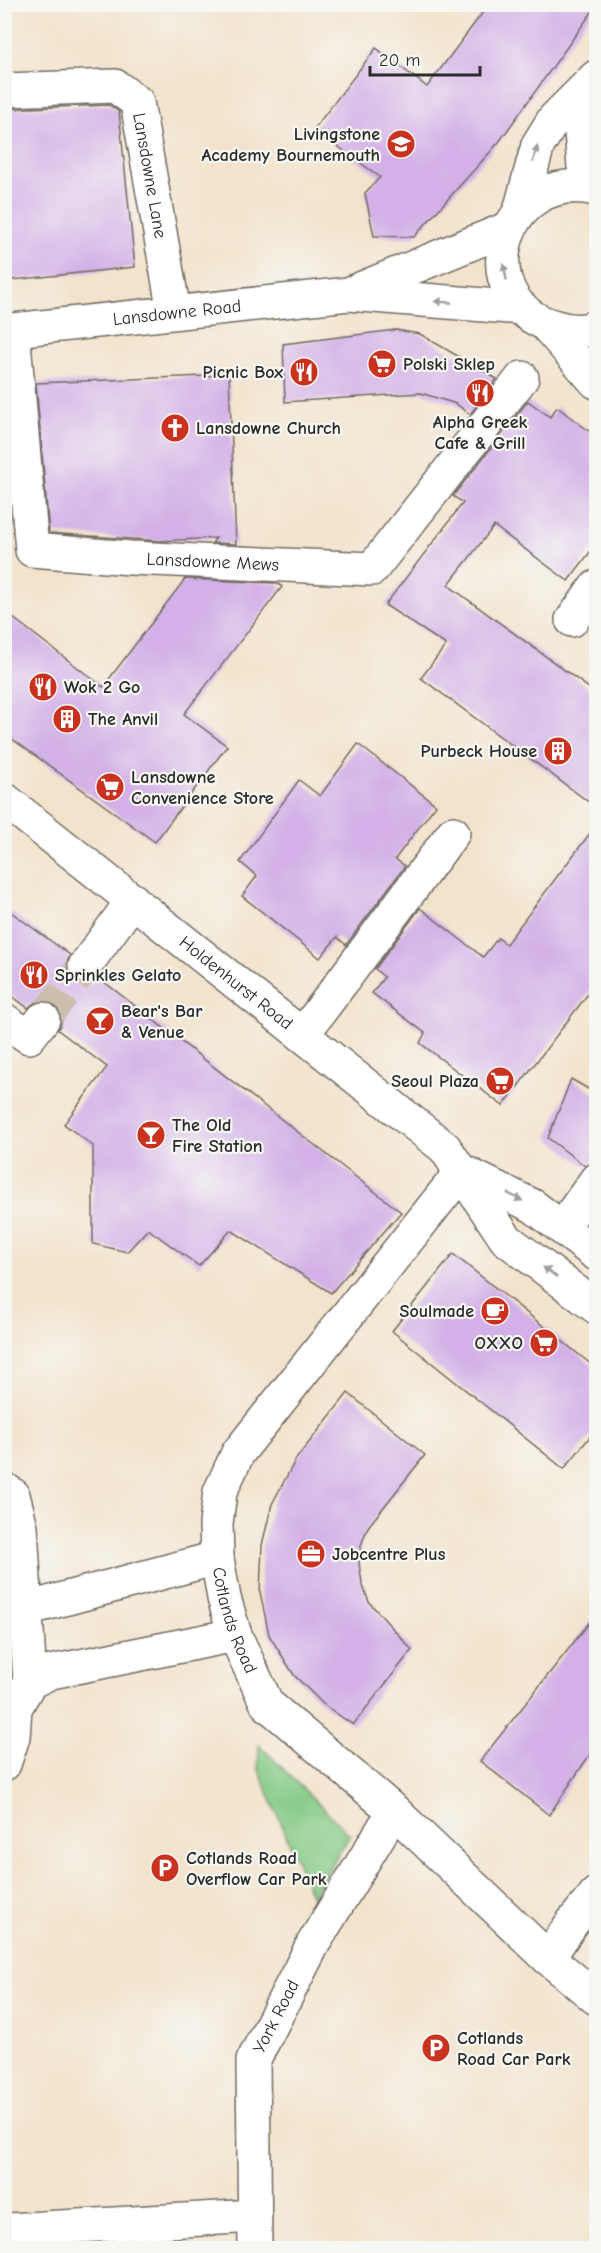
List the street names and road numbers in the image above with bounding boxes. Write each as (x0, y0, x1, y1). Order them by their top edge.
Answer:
street label: Lansdowne Lane (128, 111, 171, 240)
street label: Lansdowne Road (112, 296, 242, 330)
street label: Lansdowne Mews (146, 549, 279, 576)
street label: Holdenhurst Road (175, 932, 297, 1034)
street label: Cotlands Road (208, 1565, 261, 1677)
street label: York Road (249, 1976, 304, 2057)

